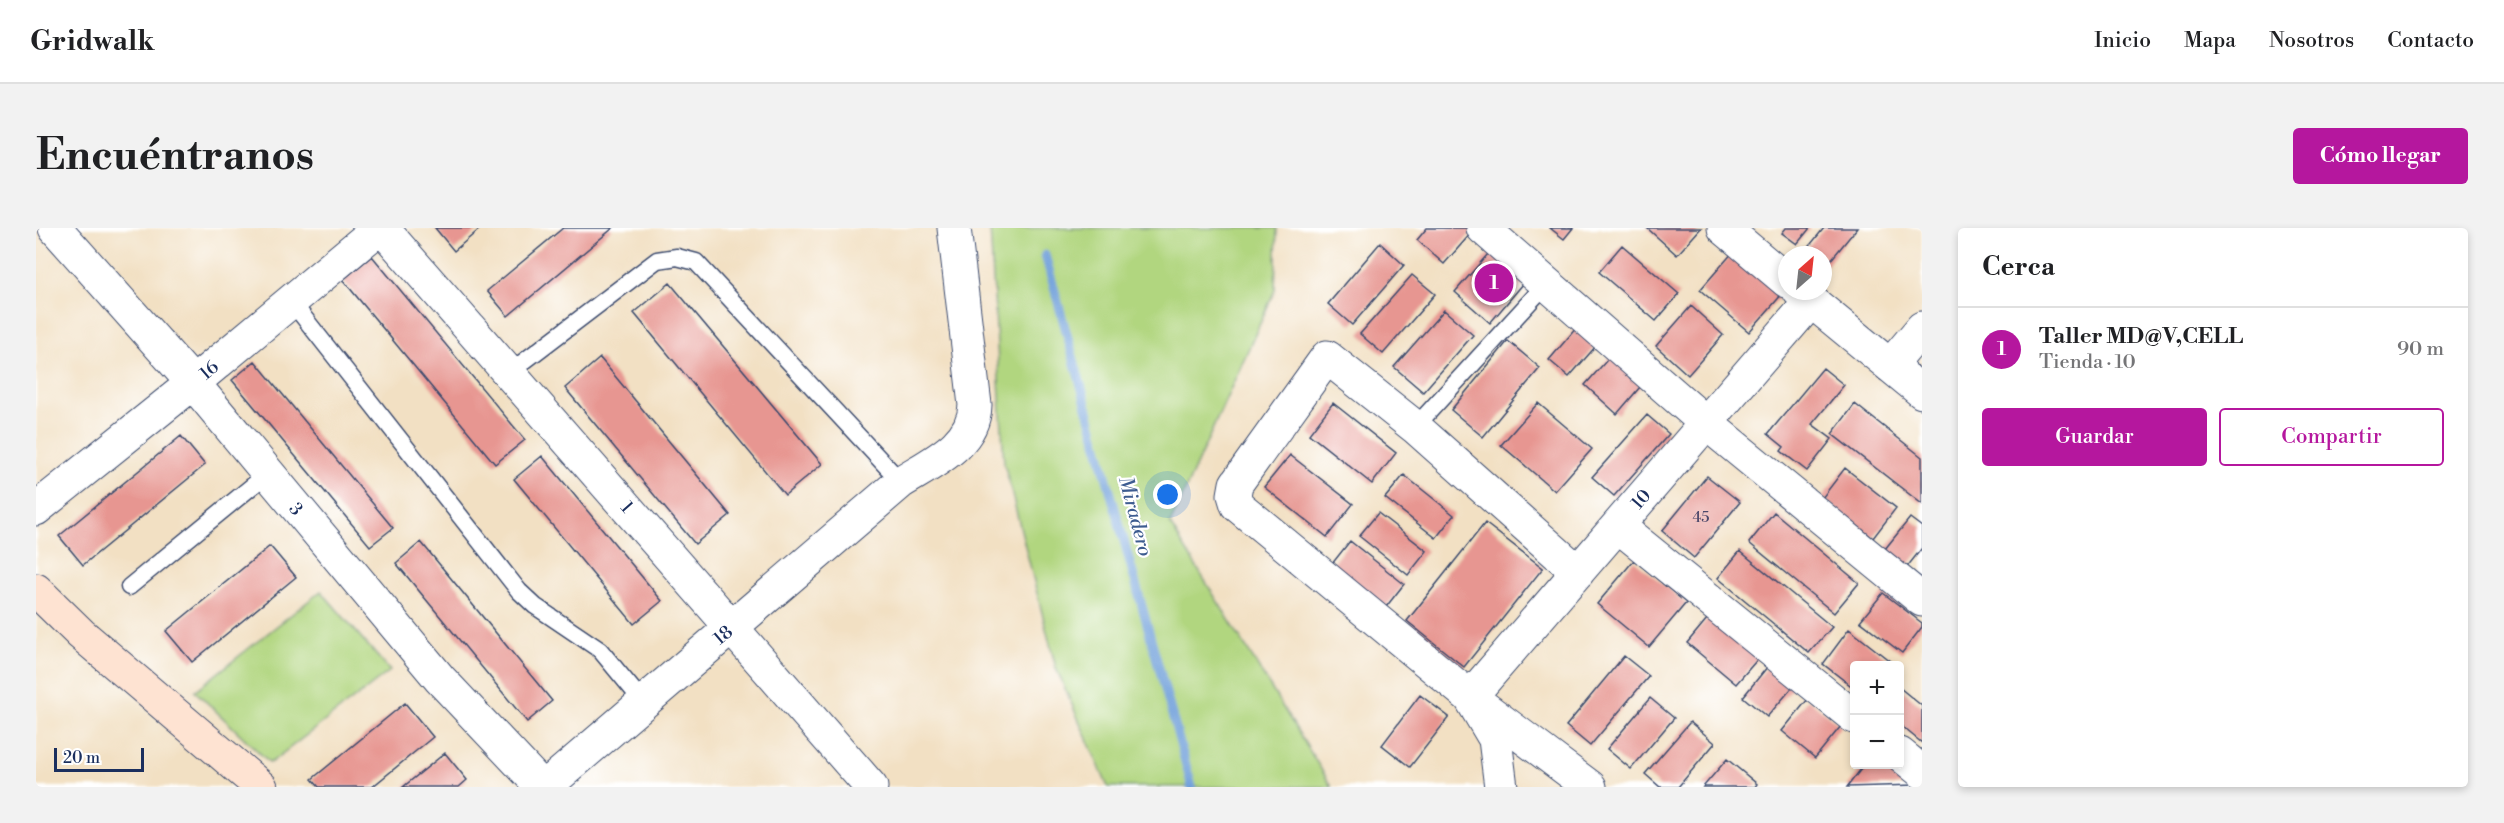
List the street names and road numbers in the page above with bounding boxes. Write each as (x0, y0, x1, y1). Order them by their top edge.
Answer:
street label: 16 (195, 356, 224, 385)
street label: 10 (1626, 485, 1656, 514)
street label: 1 (615, 497, 638, 518)
street label: 3 (284, 498, 308, 521)
street label: 18 (709, 621, 738, 650)

